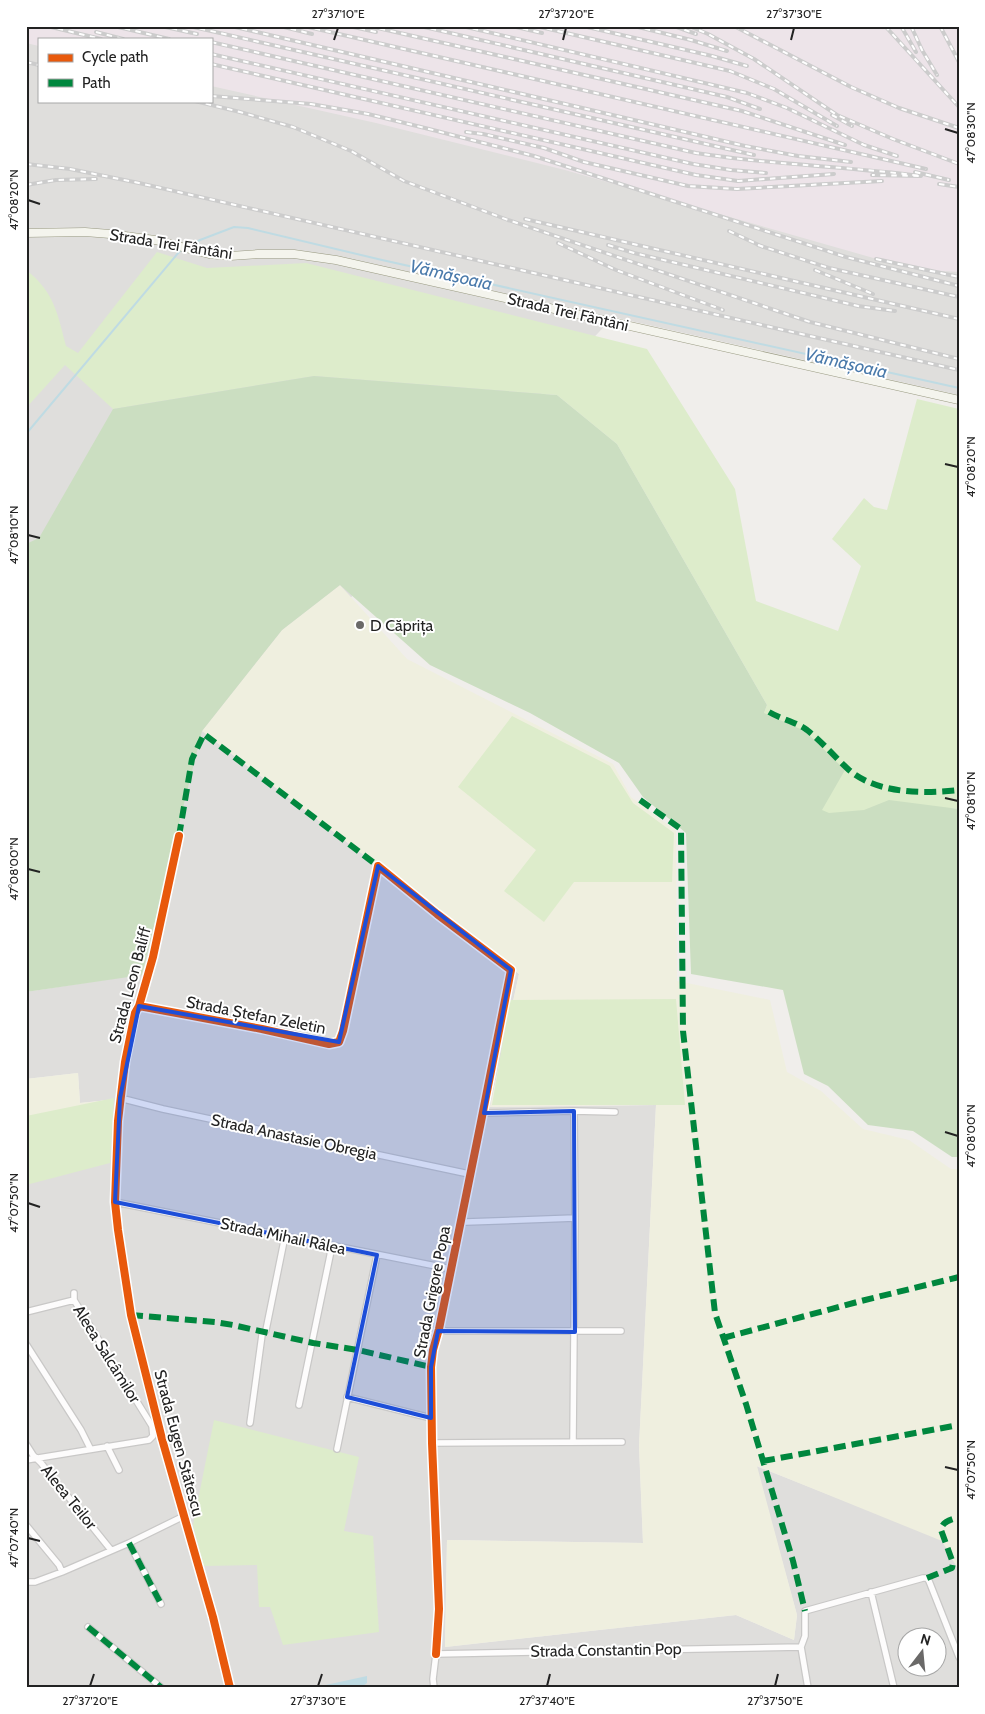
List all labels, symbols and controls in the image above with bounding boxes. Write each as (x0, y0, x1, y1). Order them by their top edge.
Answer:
text: 27°37'10"E (311, 6, 365, 21)
text: 27°37'20"E (538, 6, 594, 21)
text: 27°37'30"E (766, 6, 822, 21)
legend (38, 38, 212, 102)
text: Cycle path (82, 48, 148, 66)
text: Path (82, 74, 111, 92)
text: 47°08'30"N (963, 102, 978, 164)
text: 47°08'20"N (6, 169, 21, 231)
street label: Strada Trei Fântâni (108, 225, 234, 263)
water label: Vămășoaia (408, 255, 494, 295)
street label: Strada Trei Fântâni (506, 289, 630, 335)
water label: Vămășoaia (803, 343, 889, 383)
text: 47°08'20"N (963, 436, 978, 498)
text: 47°08'10"N (6, 506, 21, 564)
place label: D Căprița (370, 616, 434, 636)
marker: D Căprița (354, 619, 366, 631)
text: 47°08'10"N (963, 772, 978, 830)
text: 47°08'00"N (6, 837, 21, 901)
street label: Strada Leon Baliff (105, 924, 155, 1045)
street label: Strada Ștefan Zeletin (184, 992, 327, 1039)
text: 47°08'00"N (963, 1104, 978, 1168)
street label: Strada Anastasie Obregia (209, 1110, 379, 1164)
text: 47°07'50"N (6, 1173, 21, 1233)
street label: Strada Mihail Râlea (219, 1213, 348, 1259)
street label: Strada Grigore Popa (410, 1224, 454, 1360)
street label: Aleea Salcâmilor (69, 1302, 145, 1407)
street label: Strada Eugen Stătescu (150, 1368, 208, 1518)
text: 47°07'50"N (963, 1440, 978, 1500)
street label: Aleea Teilor (37, 1461, 101, 1534)
text: 47°07'40"N (6, 1508, 21, 1568)
north arrow (898, 1626, 948, 1676)
text: N (918, 1629, 933, 1650)
street label: Strada Constantin Pop (530, 1639, 682, 1661)
text: 27°37'20"E (62, 1693, 118, 1708)
text: 27°37'30"E (290, 1693, 346, 1708)
text: 27°37'40"E (519, 1693, 575, 1708)
text: 27°37'50"E (747, 1693, 803, 1708)

